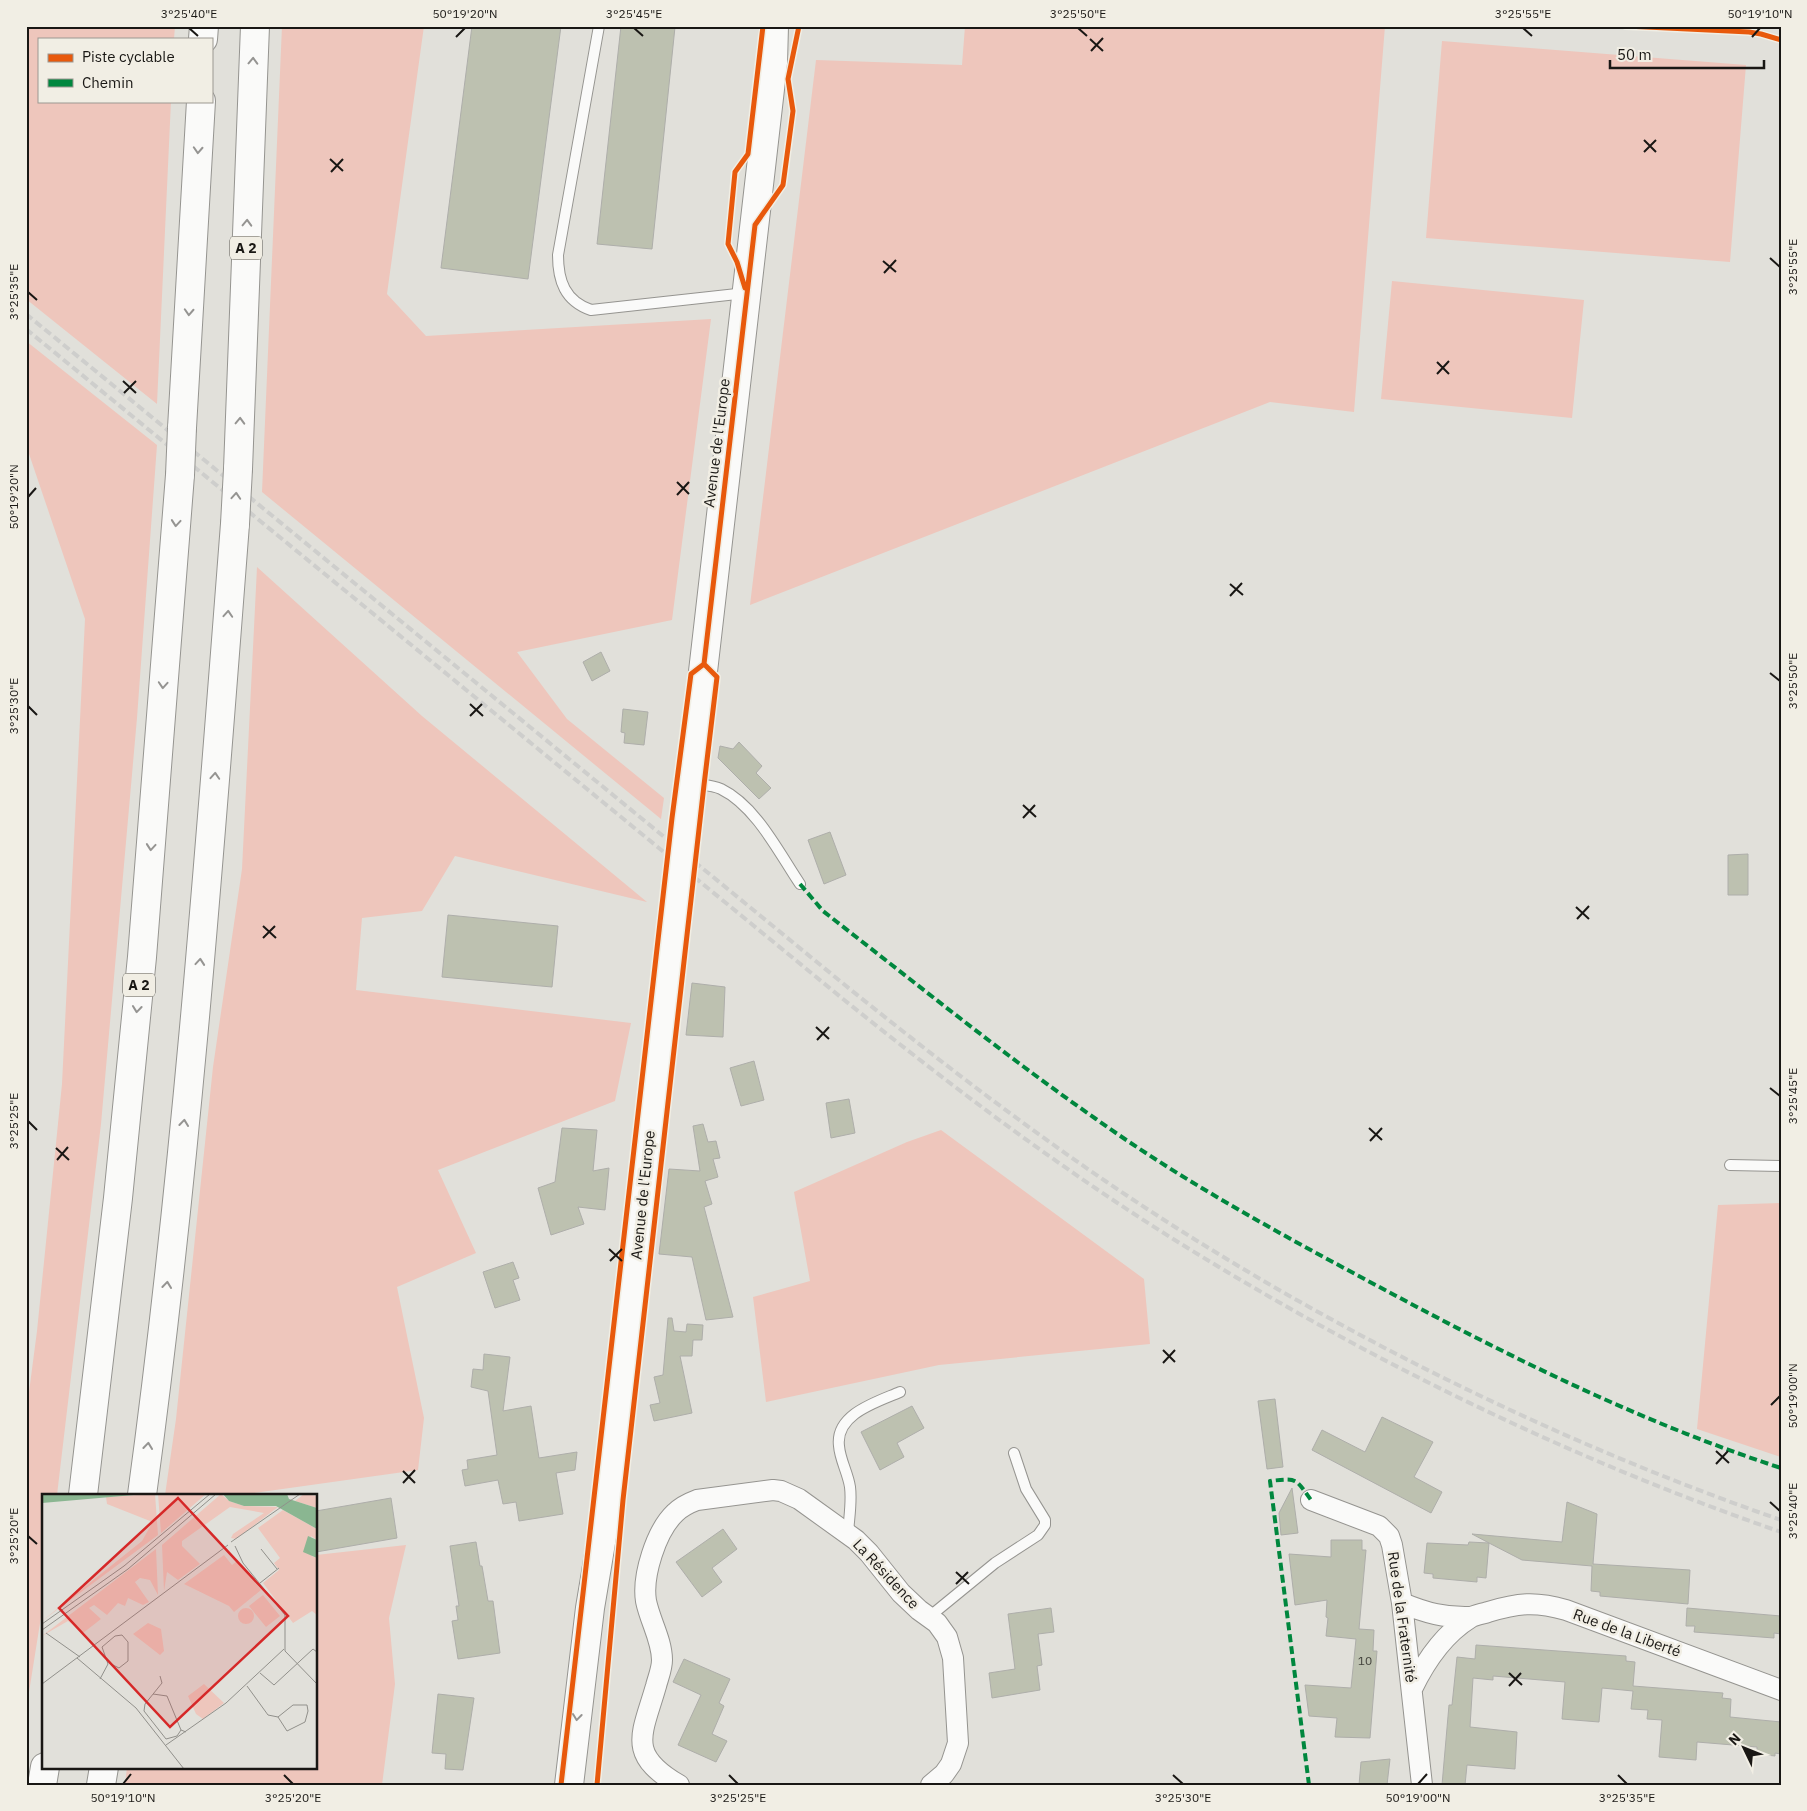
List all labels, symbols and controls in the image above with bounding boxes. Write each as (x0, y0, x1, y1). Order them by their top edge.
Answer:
text: 3°25'40"E (161, 6, 217, 21)
text: 50°19'20"N (432, 6, 498, 21)
text: 3°25'45"E (606, 6, 662, 21)
text: 3°25'50"E (1050, 6, 1106, 21)
text: 3°25'55"E (1495, 6, 1551, 21)
text: 50°19'10"N (1727, 6, 1793, 21)
legend (38, 38, 212, 102)
scale bar (1610, 38, 1763, 70)
text: 50 m (1617, 45, 1652, 64)
text: Piste cyclable (82, 47, 175, 66)
one-way arrow (248, 57, 259, 65)
text: Chemin (82, 73, 133, 92)
one-way arrow (192, 146, 203, 154)
one-way arrow (242, 219, 253, 227)
road number: A 2 (230, 237, 262, 260)
text: 3°25'55"E (1785, 239, 1800, 295)
text: 3°25'35"E (6, 264, 21, 320)
one-way arrow (183, 308, 194, 316)
street label: Avenue de l'Europe (699, 377, 734, 509)
one-way arrow (235, 416, 245, 424)
text: 50°19'20"N (6, 464, 21, 530)
one-way arrow (231, 492, 242, 500)
one-way arrow (170, 520, 181, 528)
one-way arrow (222, 609, 233, 617)
text: 3°25'50"E (1785, 653, 1800, 709)
text: 3°25'30"E (6, 678, 21, 734)
one-way arrow (158, 682, 169, 690)
one-way arrow (210, 771, 221, 779)
one-way arrow (146, 844, 157, 852)
one-way arrow (194, 957, 205, 965)
road number: A 2 (123, 974, 155, 996)
one-way arrow (132, 1006, 143, 1014)
text: 3°25'45"E (1785, 1068, 1800, 1124)
text: 3°25'25"E (6, 1093, 21, 1149)
one-way arrow (178, 1119, 189, 1127)
street label: Avenue de l'Europe (626, 1129, 659, 1261)
one-way arrow (161, 1281, 172, 1289)
text: 50°19'00"N (1785, 1363, 1800, 1429)
one-way arrow (142, 1442, 153, 1450)
text: 3°25'40"E (1785, 1483, 1800, 1539)
inset map (42, 1494, 318, 1768)
text: 3°25'20"E (6, 1508, 21, 1564)
street label: La Résidence (849, 1535, 924, 1613)
street label: Rue de la Fraternité (1384, 1550, 1421, 1684)
street label: Rue de la Liberté (1571, 1604, 1684, 1661)
house number: 10 (1358, 1653, 1372, 1668)
one-way arrow (572, 1713, 583, 1721)
north arrow (1720, 1724, 1770, 1774)
text: N (1724, 1729, 1745, 1749)
text: 50°19'10"N (90, 1790, 156, 1805)
text: 3°25'20"E (265, 1790, 321, 1805)
text: 3°25'25"E (710, 1790, 766, 1805)
text: 3°25'30"E (1155, 1790, 1211, 1805)
text: 50°19'00"N (1385, 1790, 1451, 1805)
text: 3°25'35"E (1599, 1790, 1655, 1805)

